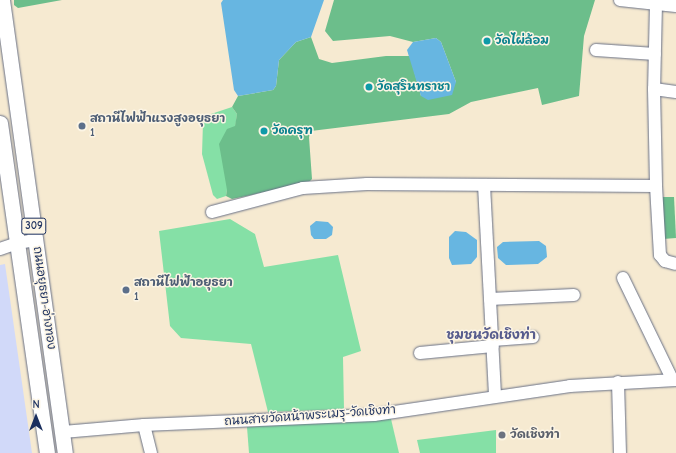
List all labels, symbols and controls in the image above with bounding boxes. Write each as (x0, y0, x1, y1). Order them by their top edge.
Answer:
place label: วัดไผ่ล้อม (495, 34, 549, 48)
marker: วัดไผ่ล้อม (482, 36, 492, 46)
place label: วัดสุรินทราชา (377, 80, 450, 94)
marker: วัดสุรินทราชา (364, 82, 374, 92)
place label: สถานีไฟฟ้าแรงสูงอยุธยา 1 (90, 112, 225, 140)
marker: สถานีไฟฟ้าแรงสูงอยุธยา 1 (77, 121, 87, 131)
place label: วัดครุฑ (272, 124, 313, 138)
marker: วัดครุฑ (259, 126, 269, 136)
road number: 309 (21, 217, 47, 235)
street label: ถนนอยุธยา-อ่างทอง (30, 246, 58, 350)
place label: สถานีไฟฟ้าอยุธยา 1 (134, 276, 233, 304)
marker: สถานีไฟฟ้าอยุธยา 1 (121, 285, 131, 295)
district label: ชุมชนวัดเชิงท่า (446, 327, 536, 343)
north arrow (16, 397, 56, 437)
text: N (32, 398, 40, 411)
street label: ถนนสายวัดหน้าพระเมรุ-วัดเชิงท่า (224, 403, 396, 429)
place label: วัดเชิงท่า (510, 428, 560, 442)
marker: วัดเชิงท่า (497, 430, 507, 440)

